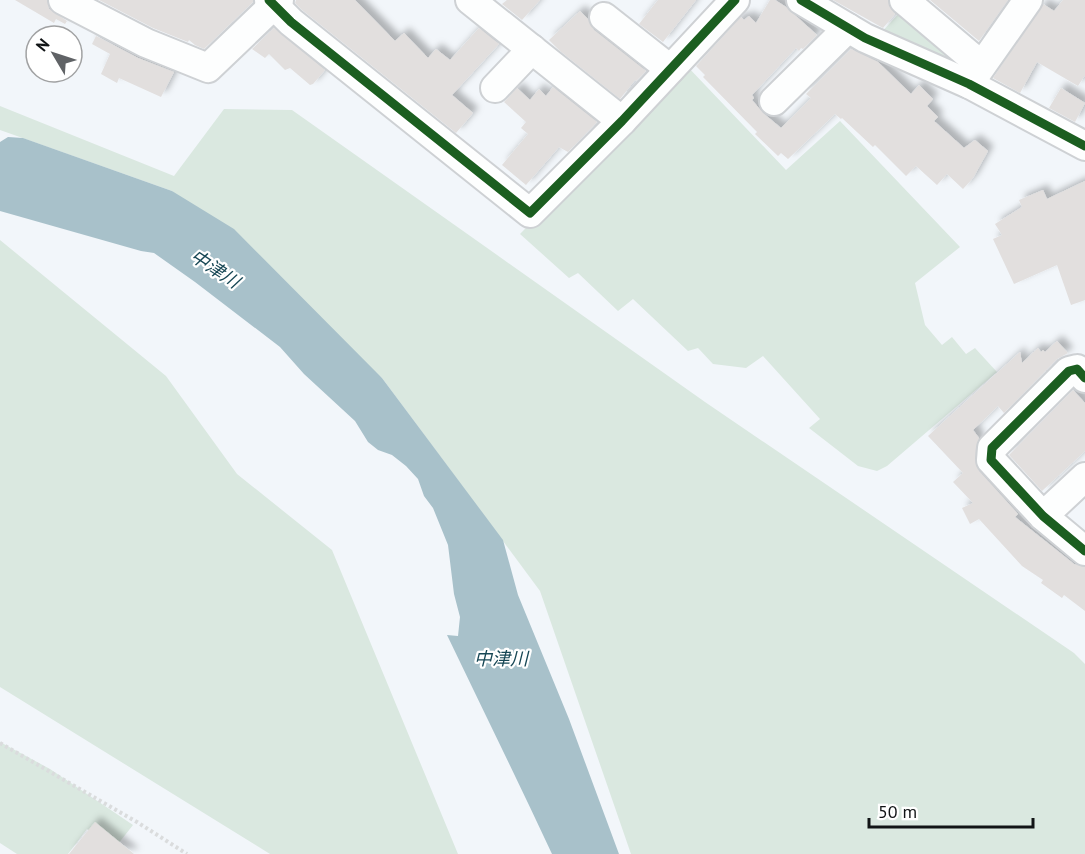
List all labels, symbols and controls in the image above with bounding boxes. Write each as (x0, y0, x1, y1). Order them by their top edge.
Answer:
north arrow (24, 24, 84, 84)
text: N (31, 34, 53, 55)
water label: 中津川 (186, 244, 246, 294)
water label: 中津川 (474, 647, 530, 670)
scale bar (869, 791, 1032, 829)
text: 50 m (878, 800, 917, 823)

